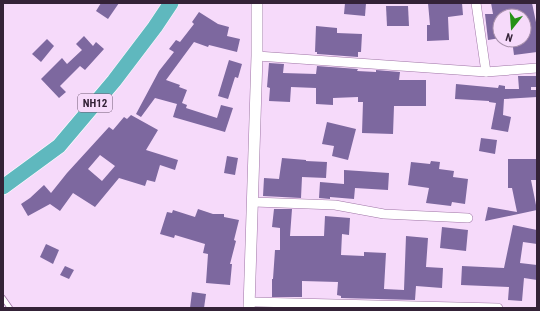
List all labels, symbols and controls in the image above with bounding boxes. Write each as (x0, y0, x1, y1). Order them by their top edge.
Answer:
north arrow (492, 8, 532, 48)
text: N (504, 30, 514, 44)
road number: NH12 (78, 94, 112, 112)

